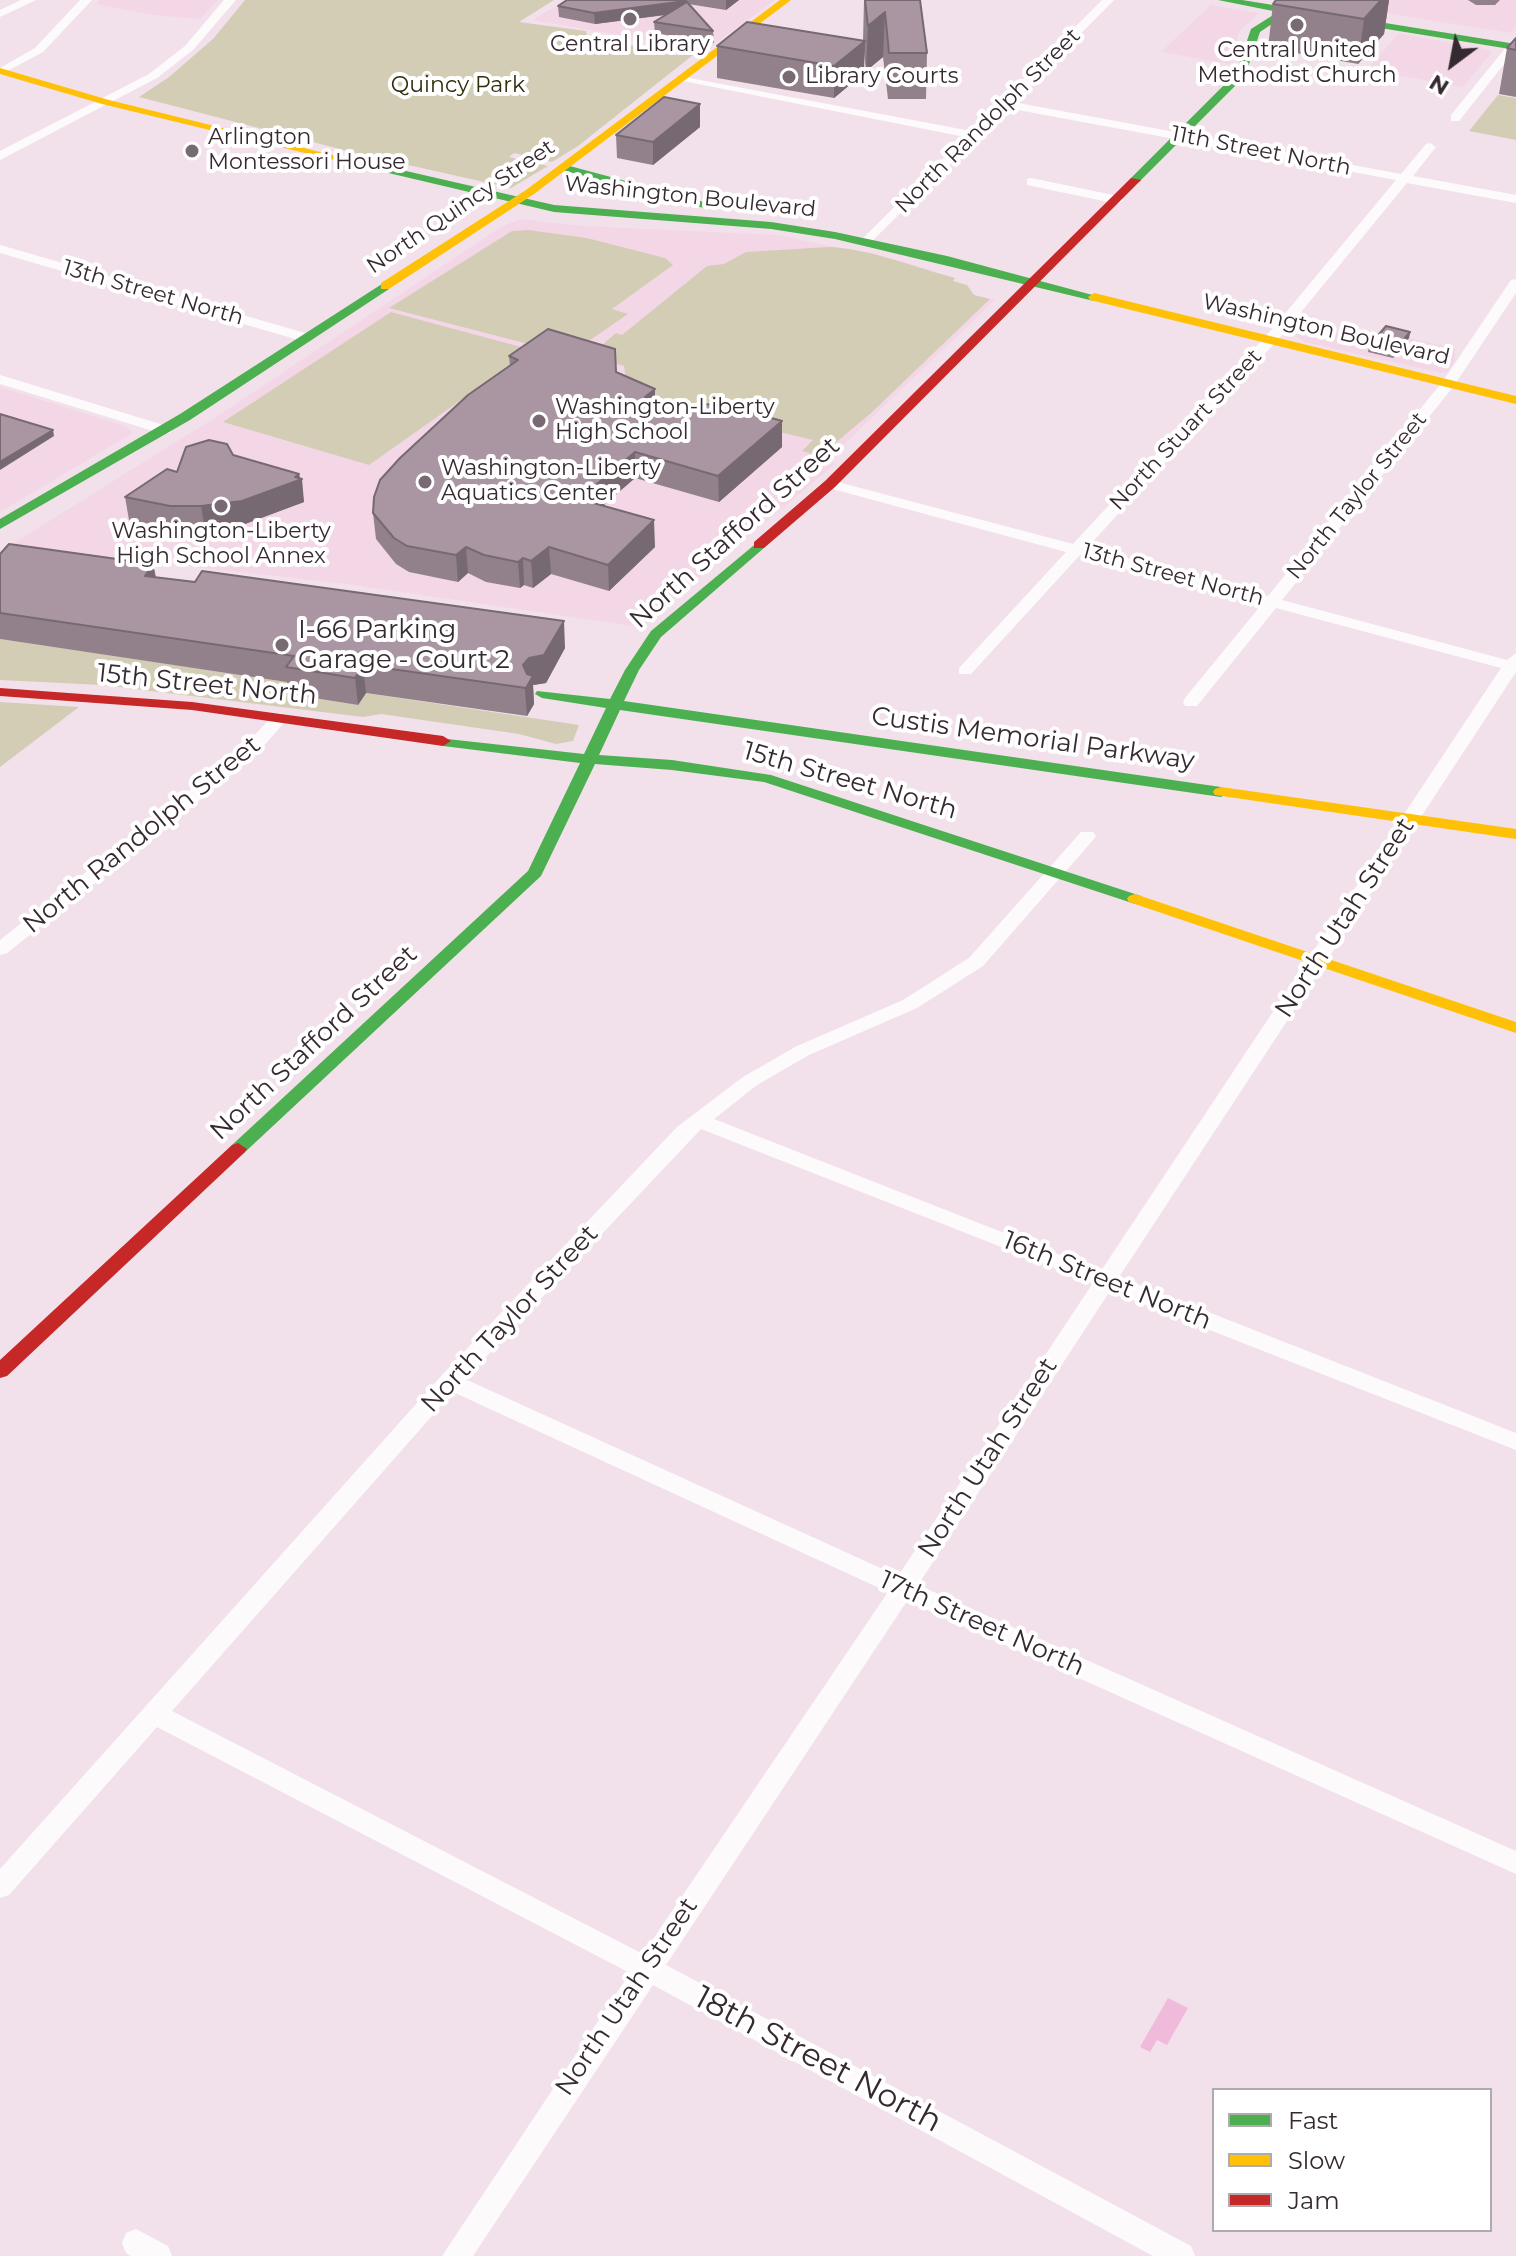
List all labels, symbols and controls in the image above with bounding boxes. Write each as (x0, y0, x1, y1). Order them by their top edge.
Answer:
marker: Central Library (621, 10, 639, 28)
marker: Central United Methodist Church (1288, 16, 1306, 34)
street label: North Randolph Street (890, 23, 1086, 219)
north arrow (1412, 24, 1492, 104)
place label: Central Library (550, 32, 710, 58)
place label: Central United Methodist Church (1197, 38, 1397, 90)
place label: Library Courts (805, 64, 959, 90)
marker: Library Courts (780, 68, 798, 86)
text: N (1424, 69, 1454, 101)
park label: Quincy Park (391, 73, 525, 99)
street label: 11th Street North (1169, 121, 1353, 181)
place label: Arlington Montessori House (208, 125, 406, 176)
street label: North Quincy Street (362, 134, 560, 280)
marker: Arlington Montessori House (183, 142, 201, 160)
street label: Washington Boulevard (563, 171, 817, 223)
street label: 13th Street North (60, 255, 246, 331)
street label: Washington Boulevard (1200, 289, 1452, 371)
street label: North Stuart Street (1104, 344, 1268, 516)
place label: Washington-Liberty High School (555, 395, 775, 446)
street label: North Taylor Street (1281, 407, 1433, 585)
marker: Washington-Liberty High School (530, 412, 548, 430)
street label: North Stafford Street (624, 431, 846, 635)
place label: Washington-Liberty Aquatics Center (441, 456, 661, 508)
marker: Washington-Liberty Aquatics Center (416, 473, 434, 491)
marker: Washington-Liberty High School Annex (212, 497, 230, 515)
place label: Washington-Liberty High School Annex (111, 519, 331, 570)
street label: 13th Street North (1079, 538, 1267, 612)
place label: I-66 Parking Garage - Court 2 (298, 614, 510, 676)
marker: I-66 Parking Garage - Court 2 (273, 636, 291, 654)
street label: 15th Street North (96, 658, 318, 712)
street label: Custis Memorial Parkway (869, 701, 1197, 777)
street label: North Randolph Street (17, 730, 267, 940)
street label: 15th Street North (740, 736, 960, 826)
street label: North Utah Street (1269, 812, 1421, 1024)
street label: North Stafford Street (204, 939, 424, 1147)
street label: North Taylor Street (415, 1219, 605, 1419)
street label: 16th Street North (998, 1225, 1216, 1337)
street label: North Utah Street (912, 1352, 1064, 1564)
street label: 17th Street North (875, 1565, 1089, 1683)
street label: North Utah Street (549, 1892, 705, 2102)
street label: 18th Street North (688, 1979, 948, 2141)
legend (1212, 2088, 1492, 2232)
text: Fast (1288, 2106, 1338, 2135)
text: Slow (1288, 2146, 1345, 2175)
text: Jam (1288, 2186, 1340, 2215)

